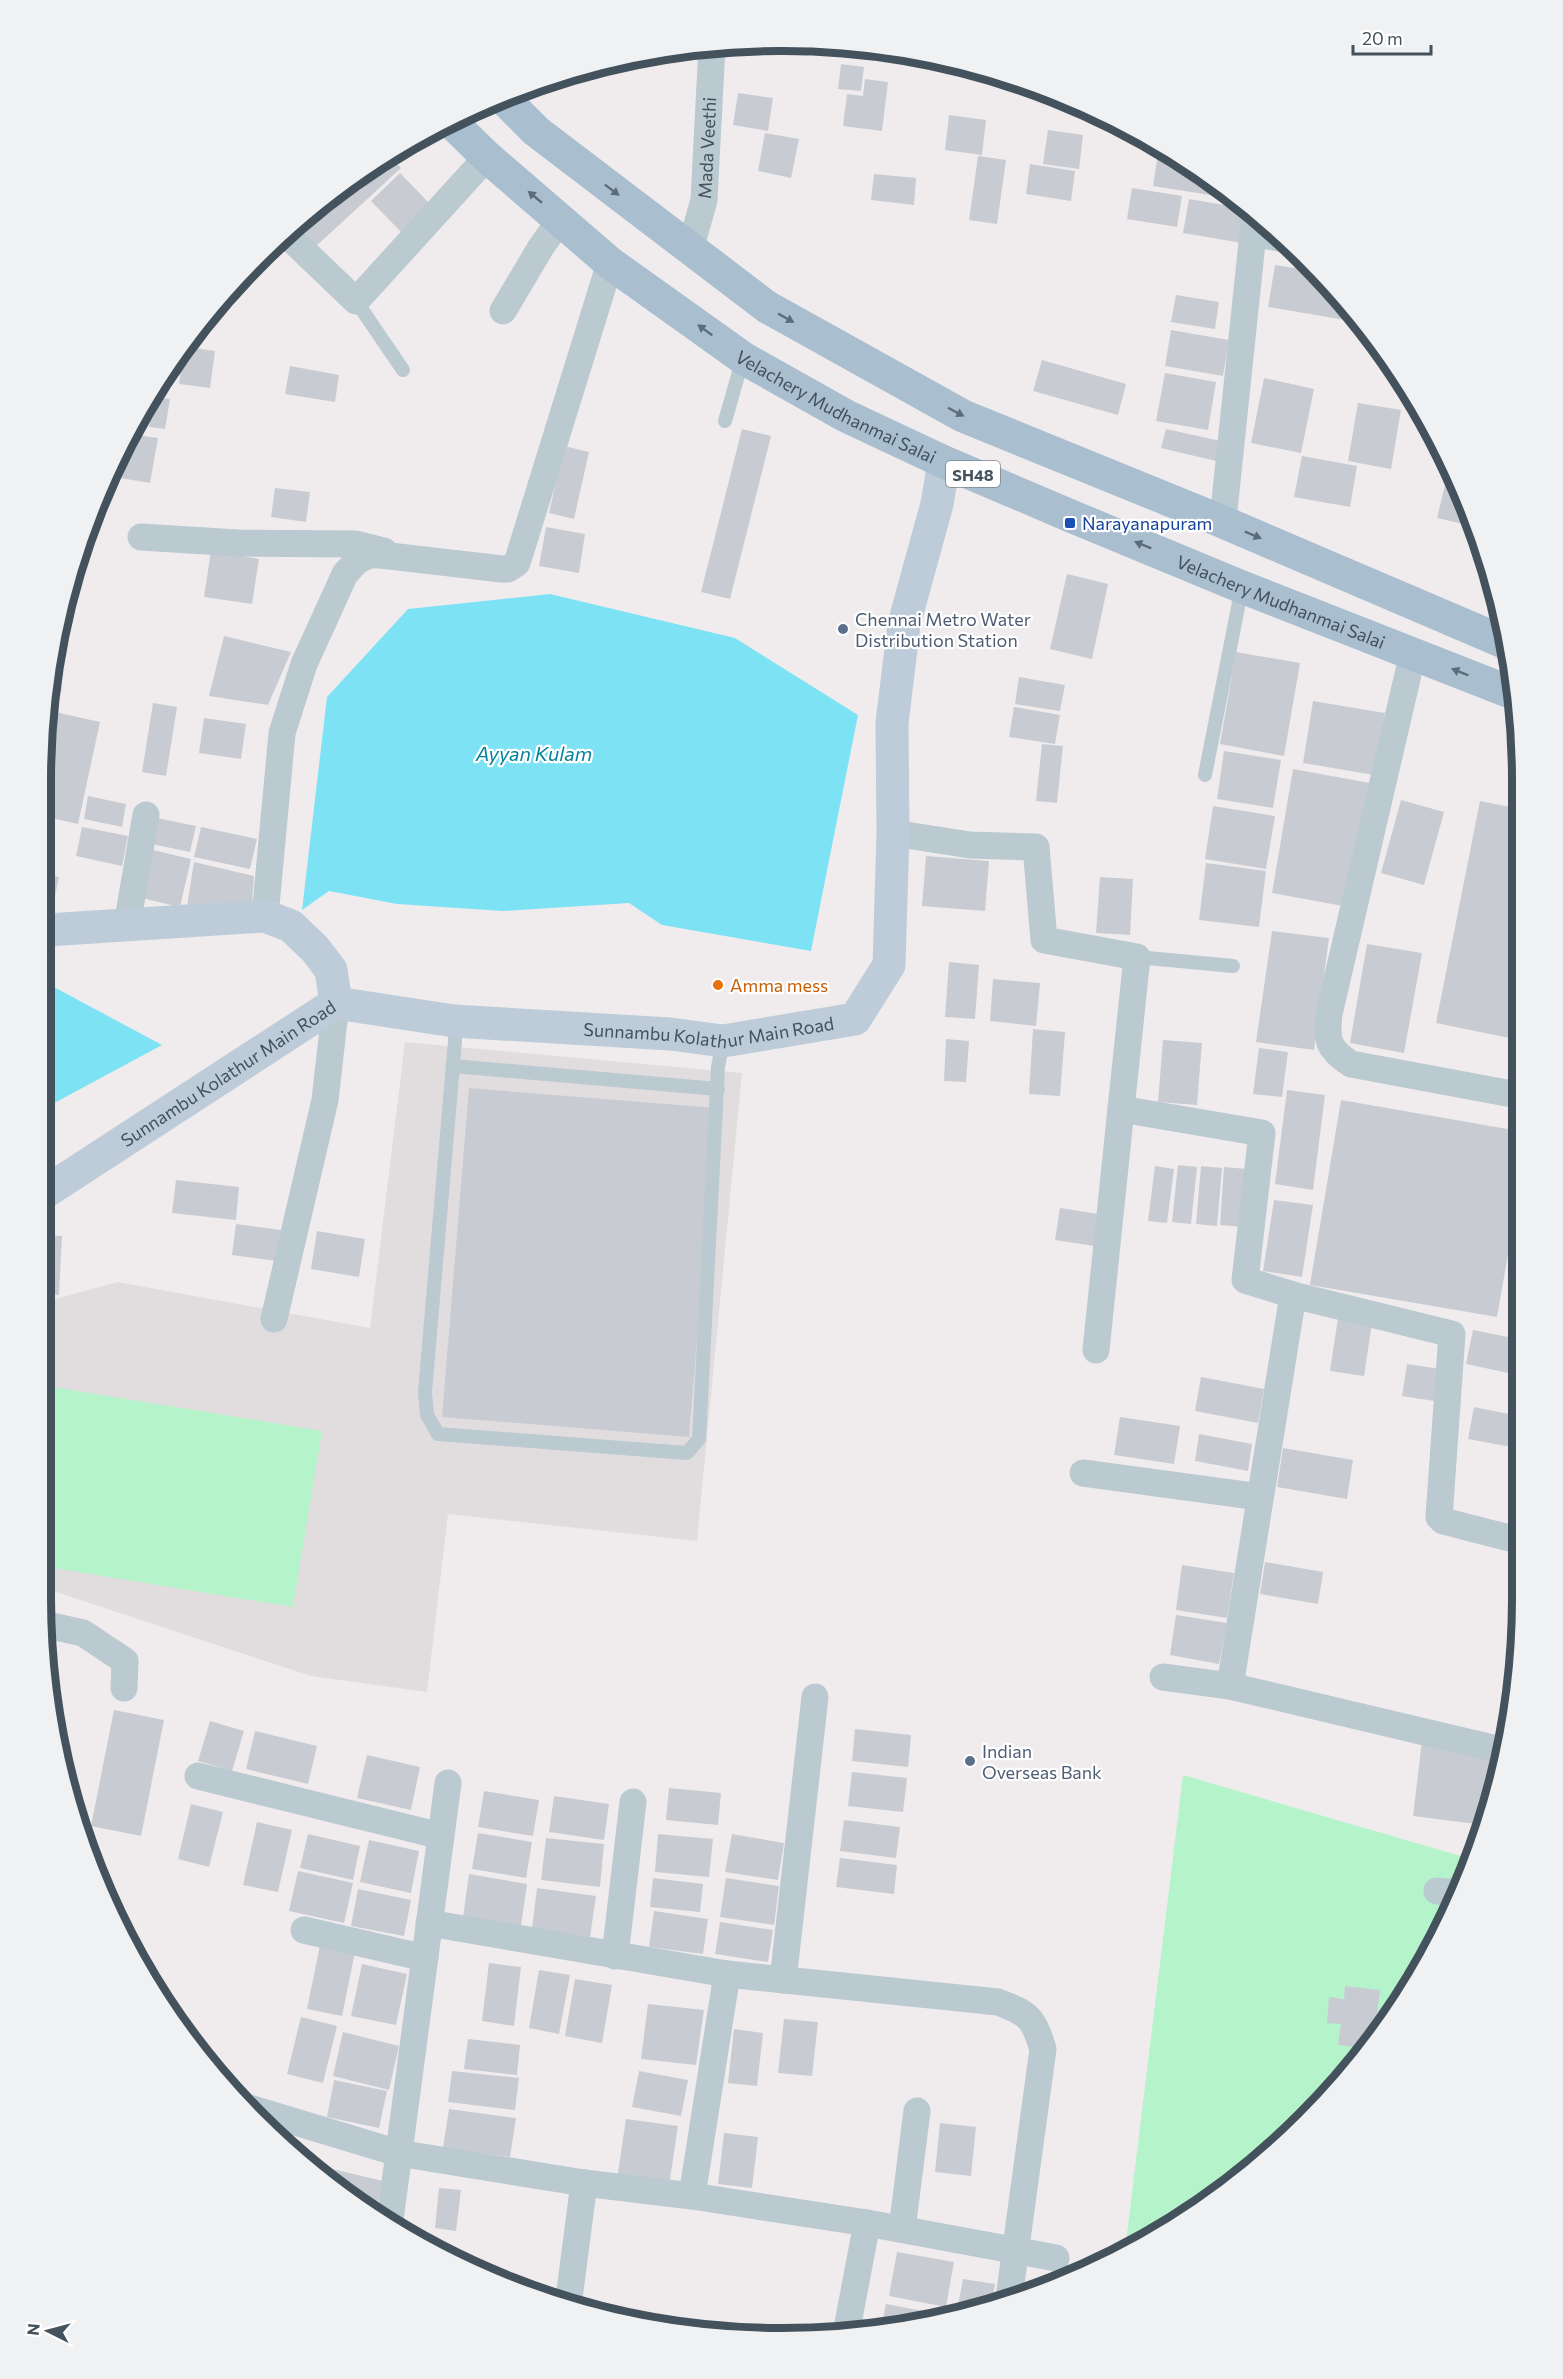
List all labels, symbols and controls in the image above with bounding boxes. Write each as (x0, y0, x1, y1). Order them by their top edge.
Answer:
scale bar (1353, 18, 1431, 56)
text: 20 m (1362, 27, 1403, 49)
street label: Mada Veethi (693, 96, 720, 200)
one-way arrow (604, 183, 620, 196)
one-way arrow (527, 191, 543, 204)
one-way arrow (778, 313, 795, 323)
one-way arrow (697, 325, 712, 337)
street label: Velachery Mudhanmai Salai (731, 345, 940, 468)
one-way arrow (948, 407, 965, 417)
road number: SH48 (946, 461, 1000, 487)
place label: Narayanapuram (1082, 512, 1212, 534)
marker: Narayanapuram (1063, 516, 1077, 530)
one-way arrow (1244, 530, 1262, 540)
one-way arrow (1134, 540, 1152, 549)
street label: Velachery Mudhanmai Salai (1173, 550, 1388, 653)
place label: Chennai Metro Water Distribution Station (855, 608, 1031, 651)
marker: Chennai Metro Water Distribution Station (836, 622, 850, 636)
one-way arrow (1451, 667, 1469, 677)
water label: Ayyan Kulam (475, 741, 592, 765)
place label: Amma mess (730, 974, 828, 996)
marker: Amma mess (711, 978, 725, 992)
street label: Sunnambu Kolathur Main Road (116, 995, 340, 1151)
street label: Sunnambu Kolathur Main Road (583, 1012, 835, 1052)
place label: Indian Overseas Bank (982, 1740, 1102, 1783)
marker: Indian Overseas Bank (963, 1754, 977, 1768)
north arrow (18, 2301, 78, 2361)
text: N (23, 2322, 43, 2336)

